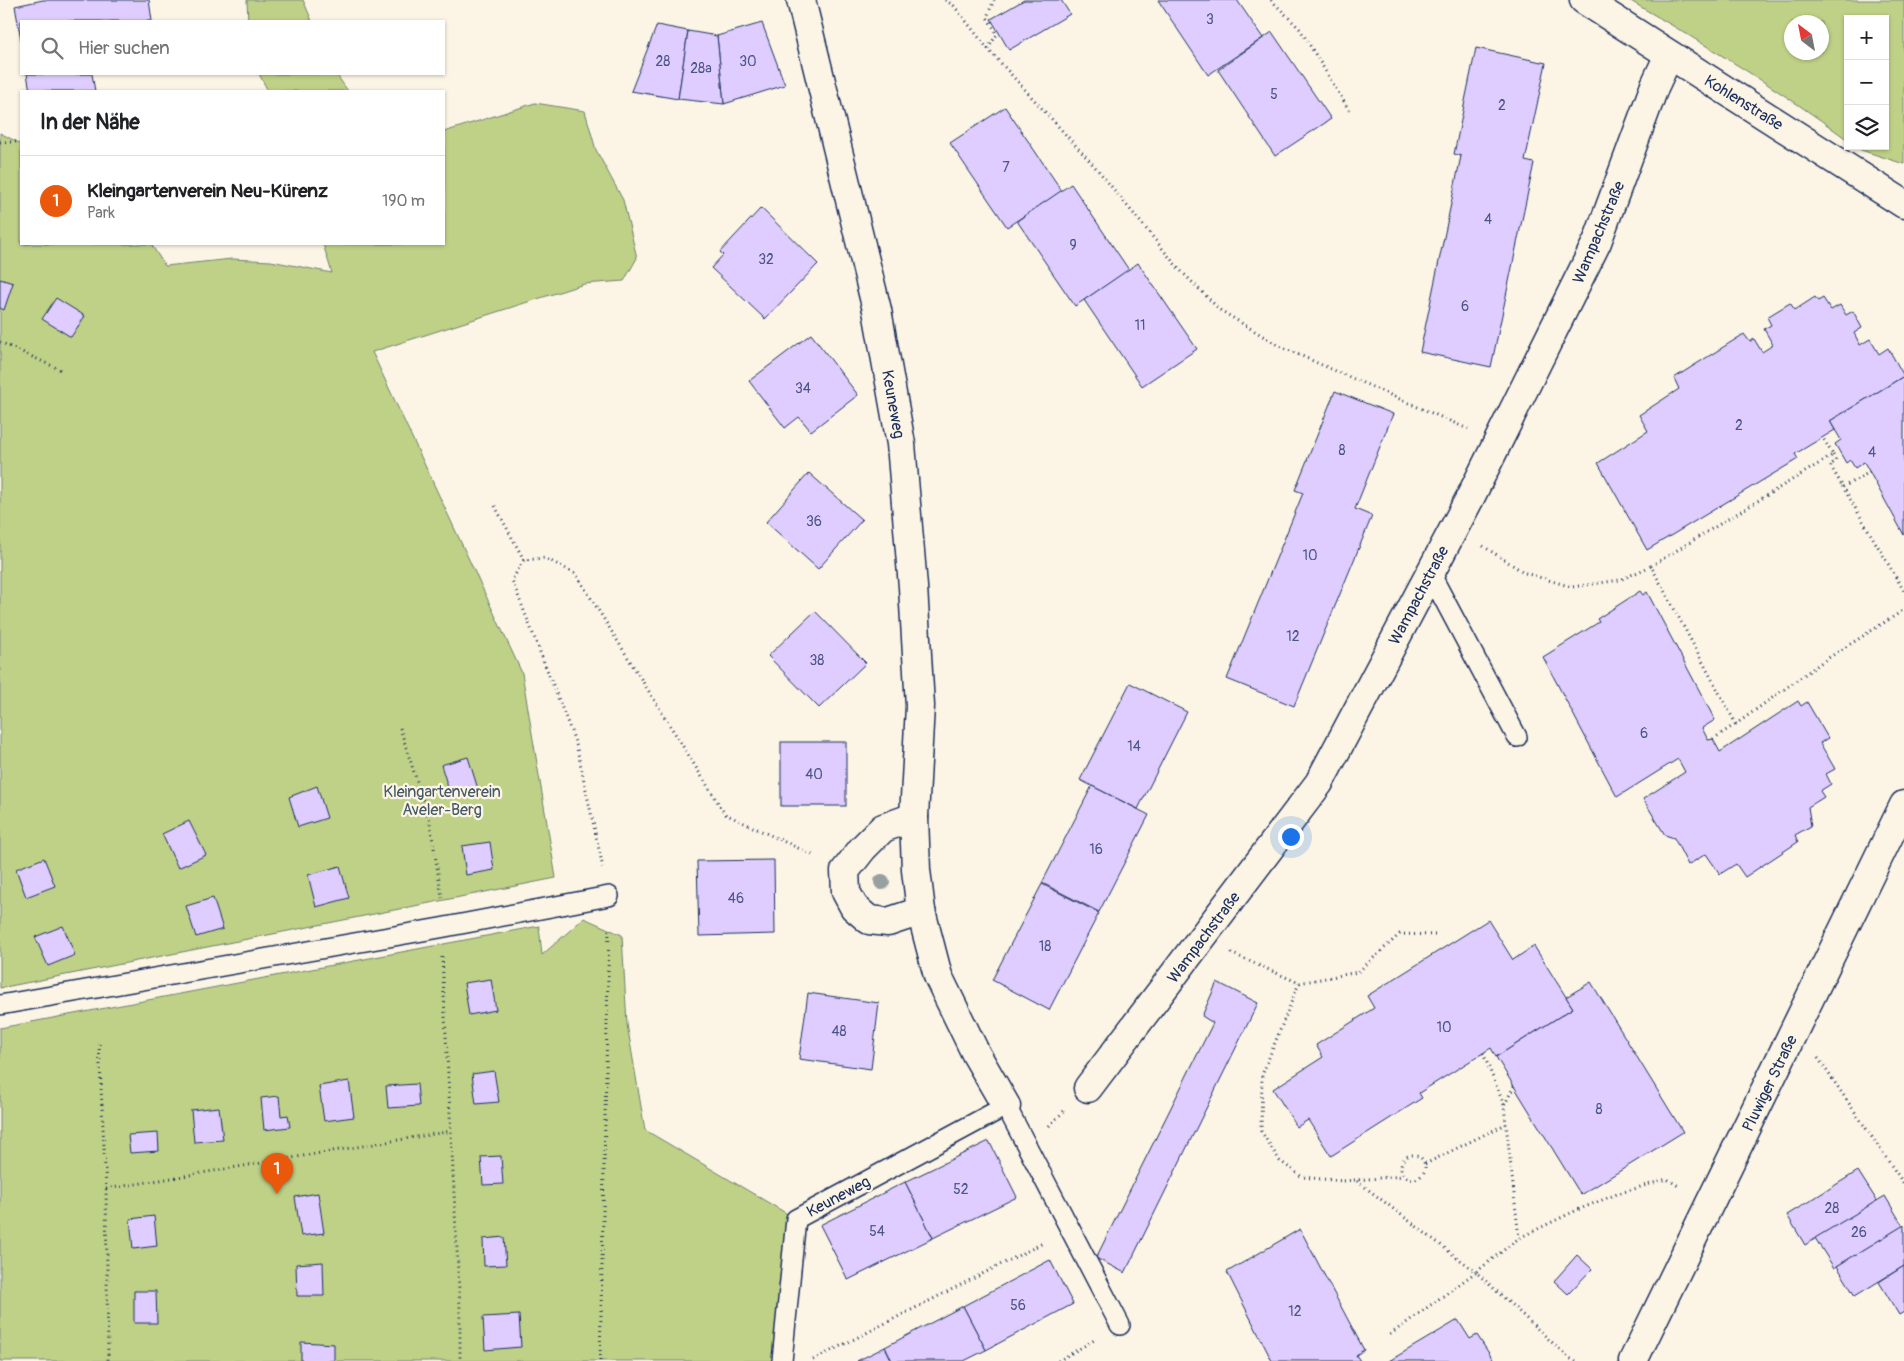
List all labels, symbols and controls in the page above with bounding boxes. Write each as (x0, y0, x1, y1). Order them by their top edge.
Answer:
house number: 3 (1206, 11, 1214, 28)
north arrow (1784, 15, 1829, 60)
map controls (1844, 15, 1889, 150)
button: + (1844, 15, 1889, 60)
search box (20, 20, 445, 75)
icon: search (38, 34, 66, 62)
text: Hier suchen (78, 36, 170, 60)
house number: 28 (656, 53, 670, 70)
house number: 30 (739, 53, 757, 70)
house number: 28a (690, 60, 712, 77)
button: − (1844, 60, 1889, 105)
street label: Kohlenstraße (1700, 71, 1787, 135)
house number: 5 (1270, 86, 1278, 103)
house number: 2 (1498, 97, 1506, 114)
button: layers (1844, 105, 1889, 150)
text: In der Nähe (40, 109, 140, 136)
house number: 7 (1002, 159, 1010, 176)
street label: Wampachstraße (1568, 178, 1630, 287)
text: Kleingartenverein Neu-Kürenz (87, 179, 328, 203)
text: 1 (53, 191, 59, 211)
text: 190 m (382, 191, 425, 211)
text: Park (87, 203, 115, 223)
house number: 4 (1484, 211, 1492, 228)
house number: 9 (1069, 237, 1077, 254)
house number: 32 (758, 251, 774, 268)
house number: 6 (1461, 298, 1469, 315)
house number: 11 (1135, 317, 1145, 334)
street label: Keuneweg (877, 368, 909, 440)
house number: 34 (795, 380, 811, 397)
house number: 2 (1735, 417, 1743, 434)
house number: 8 (1338, 442, 1346, 459)
house number: 4 (1868, 444, 1876, 461)
house number: 36 (806, 513, 822, 530)
street label: Wampachstraße (1384, 542, 1453, 648)
house number: 10 (1302, 547, 1318, 564)
house number: 12 (1286, 628, 1300, 645)
house number: 38 (810, 652, 824, 669)
house number: 6 (1640, 725, 1648, 742)
house number: 14 (1127, 738, 1141, 755)
house number: 40 (805, 766, 823, 783)
park label: Kleingartenverein Aveler-Berg (383, 782, 501, 820)
your location (1278, 824, 1304, 850)
house number: 16 (1089, 841, 1103, 858)
street label: Wampachstraße (1163, 888, 1245, 987)
house number: 46 (728, 890, 744, 907)
house number: 18 (1039, 938, 1051, 955)
house number: 10 (1436, 1019, 1452, 1036)
house number: 48 (831, 1023, 847, 1040)
street label: Pluwiger Straße (1738, 1032, 1802, 1135)
house number: 8 (1595, 1101, 1603, 1118)
pin: 1 (261, 1153, 293, 1194)
street label: Keuneweg (803, 1172, 874, 1222)
house number: 52 (953, 1181, 969, 1198)
house number: 28 (1825, 1200, 1839, 1217)
house number: 54 (869, 1223, 885, 1240)
house number: 26 (1851, 1224, 1867, 1241)
house number: 56 (1010, 1297, 1026, 1314)
house number: 12 (1288, 1303, 1302, 1320)

